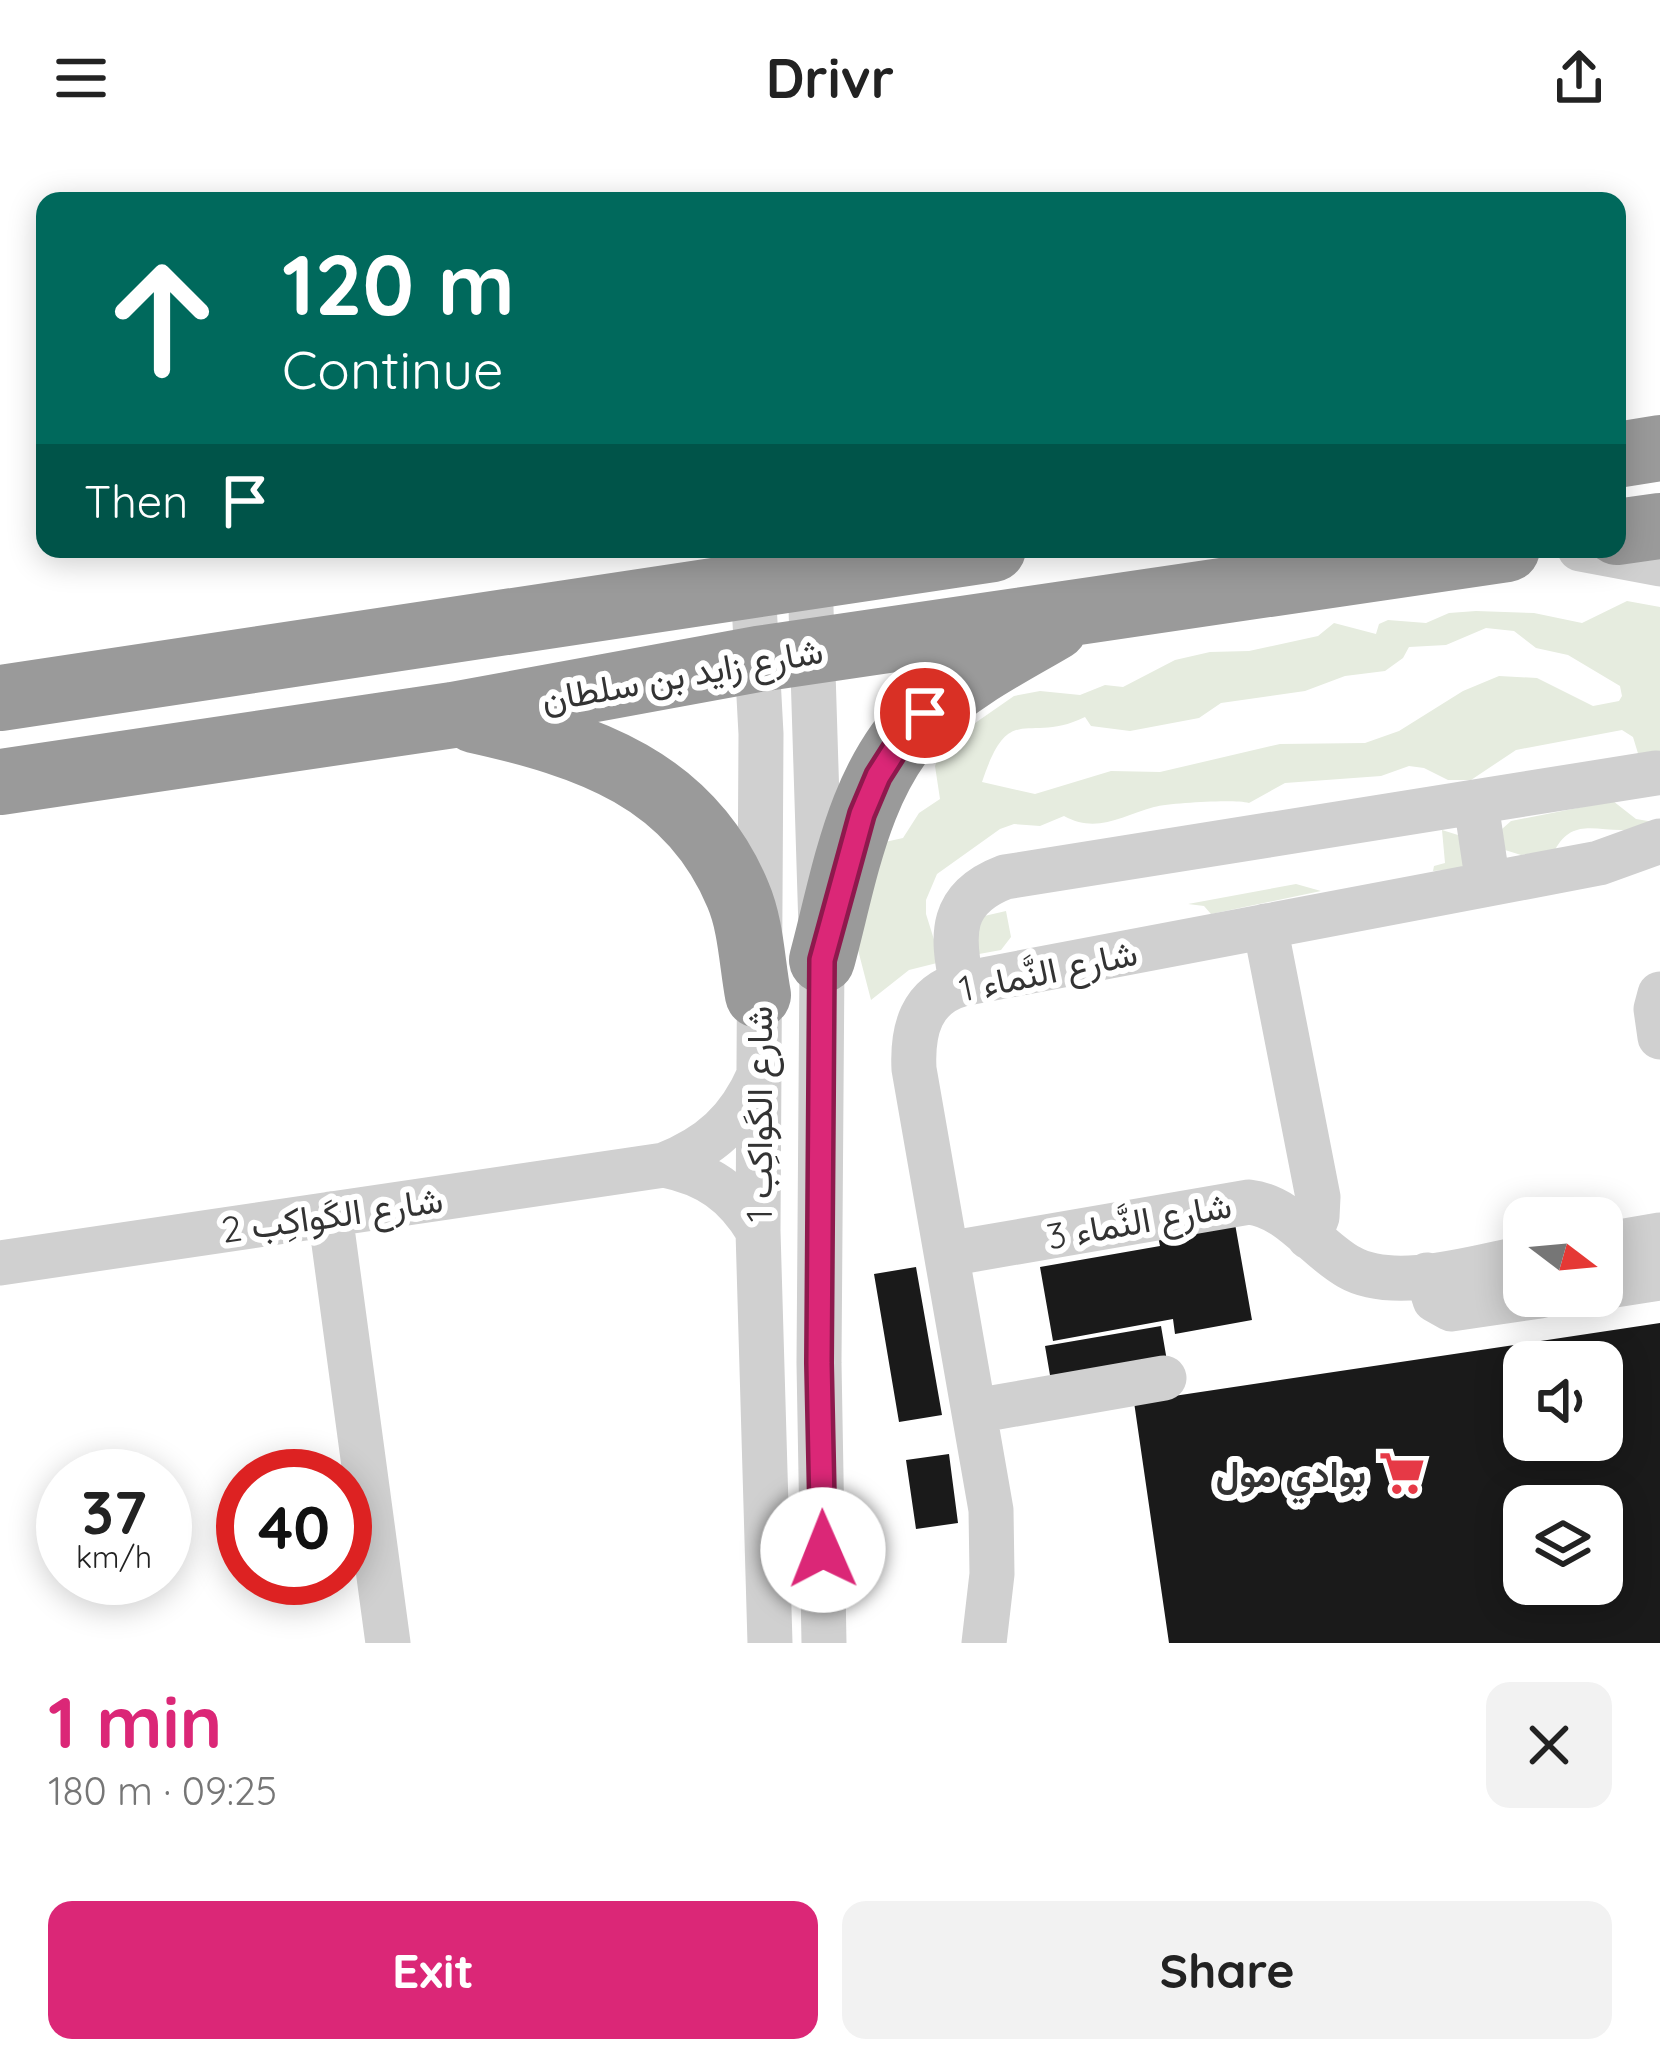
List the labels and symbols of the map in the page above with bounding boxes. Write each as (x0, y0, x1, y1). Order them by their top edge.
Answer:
street label: شارع زايد بن سلطان (538, 627, 827, 724)
pin (874, 662, 976, 764)
street label: شارع النَّماء 1 (955, 929, 1142, 1014)
street label: شارع الكَواكِب 1 (736, 1006, 784, 1222)
street label: شارع الكَواكِب 2 (218, 1176, 446, 1255)
street label: شارع النَّماء 3 (1043, 1182, 1235, 1261)
north arrow (1503, 1197, 1623, 1317)
supermarket icon: بوادي مول (1377, 1448, 1427, 1498)
speed limit sign: 40 (216, 1449, 372, 1605)
place label: بوادي مول (1216, 1451, 1366, 1504)
position arrow (760, 1487, 886, 1613)

